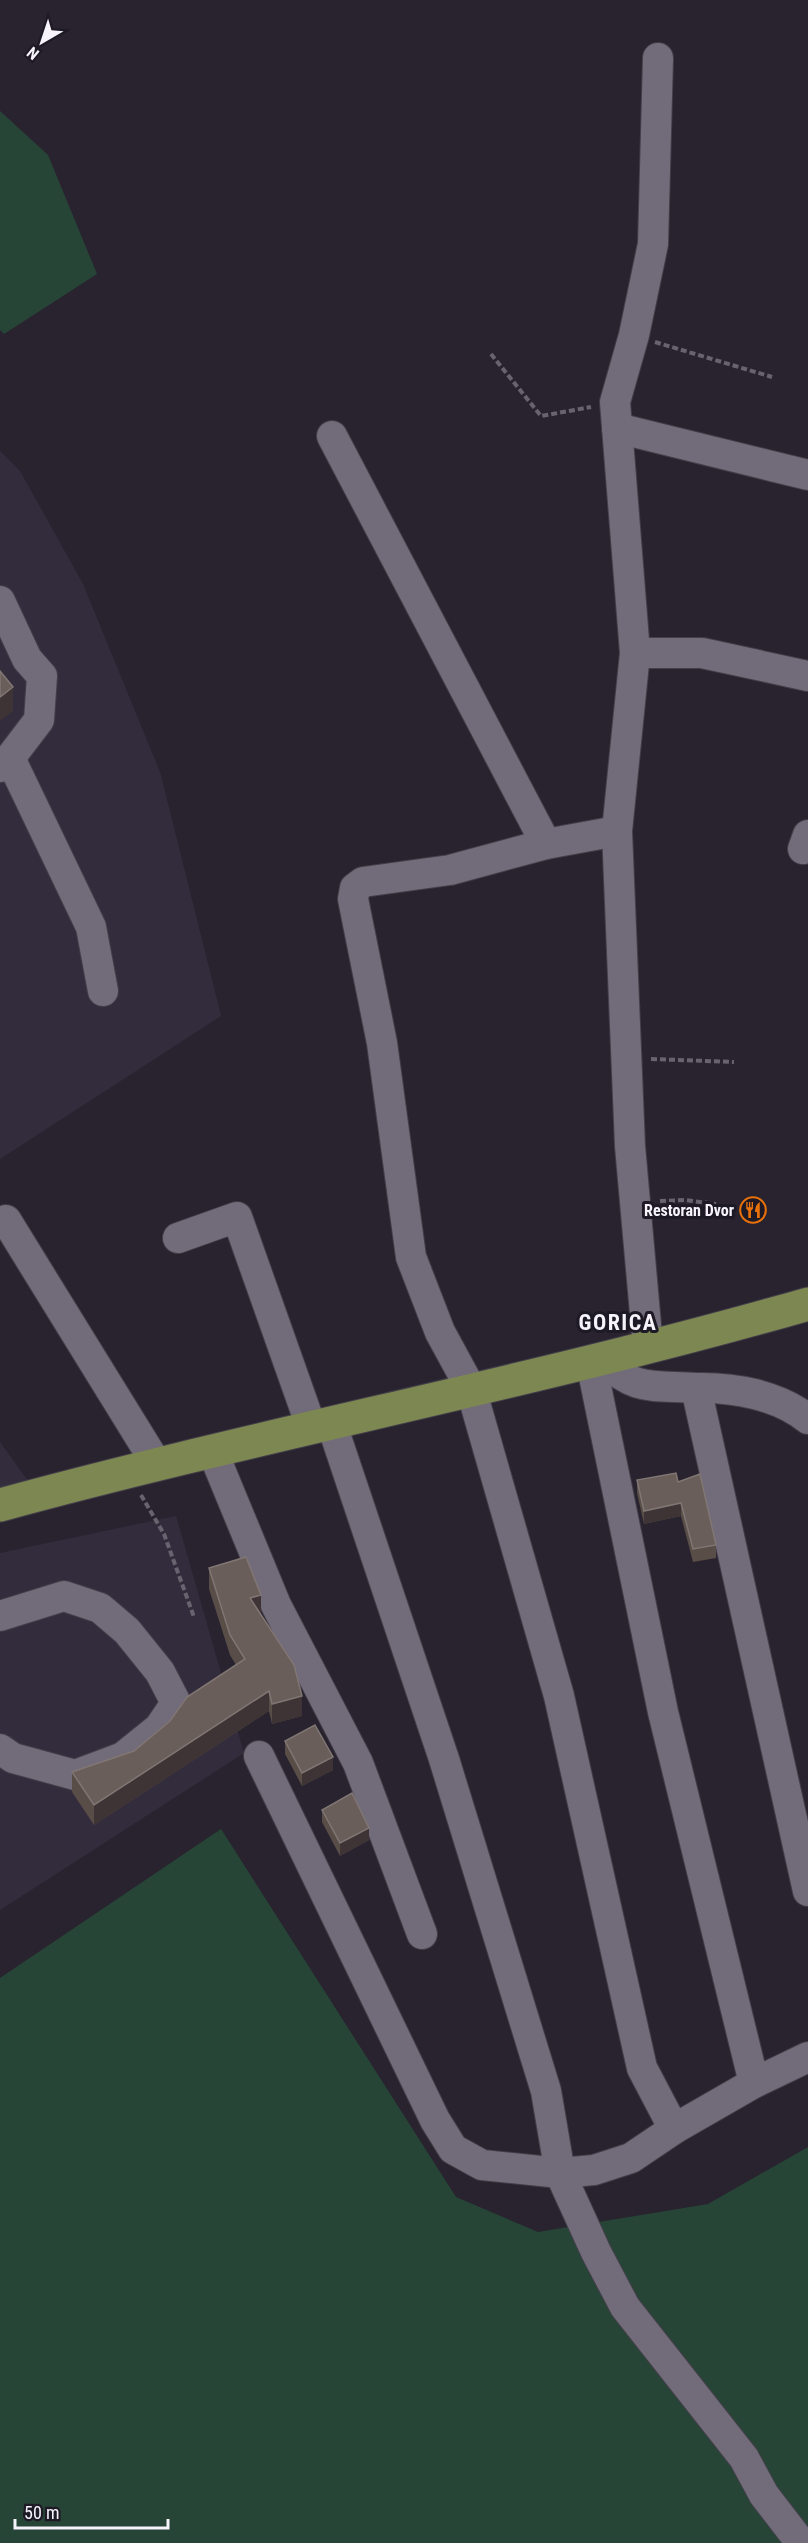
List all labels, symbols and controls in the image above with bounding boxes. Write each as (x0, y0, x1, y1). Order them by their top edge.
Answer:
north arrow (12, 12, 72, 72)
text: N (23, 43, 43, 64)
restaurant icon: Restoran Dvor (738, 1195, 768, 1225)
place label: Restoran Dvor (644, 1201, 734, 1220)
district label: GORICA (579, 1310, 657, 1335)
scale bar (15, 2492, 168, 2530)
text: 50 m (24, 2502, 59, 2523)

